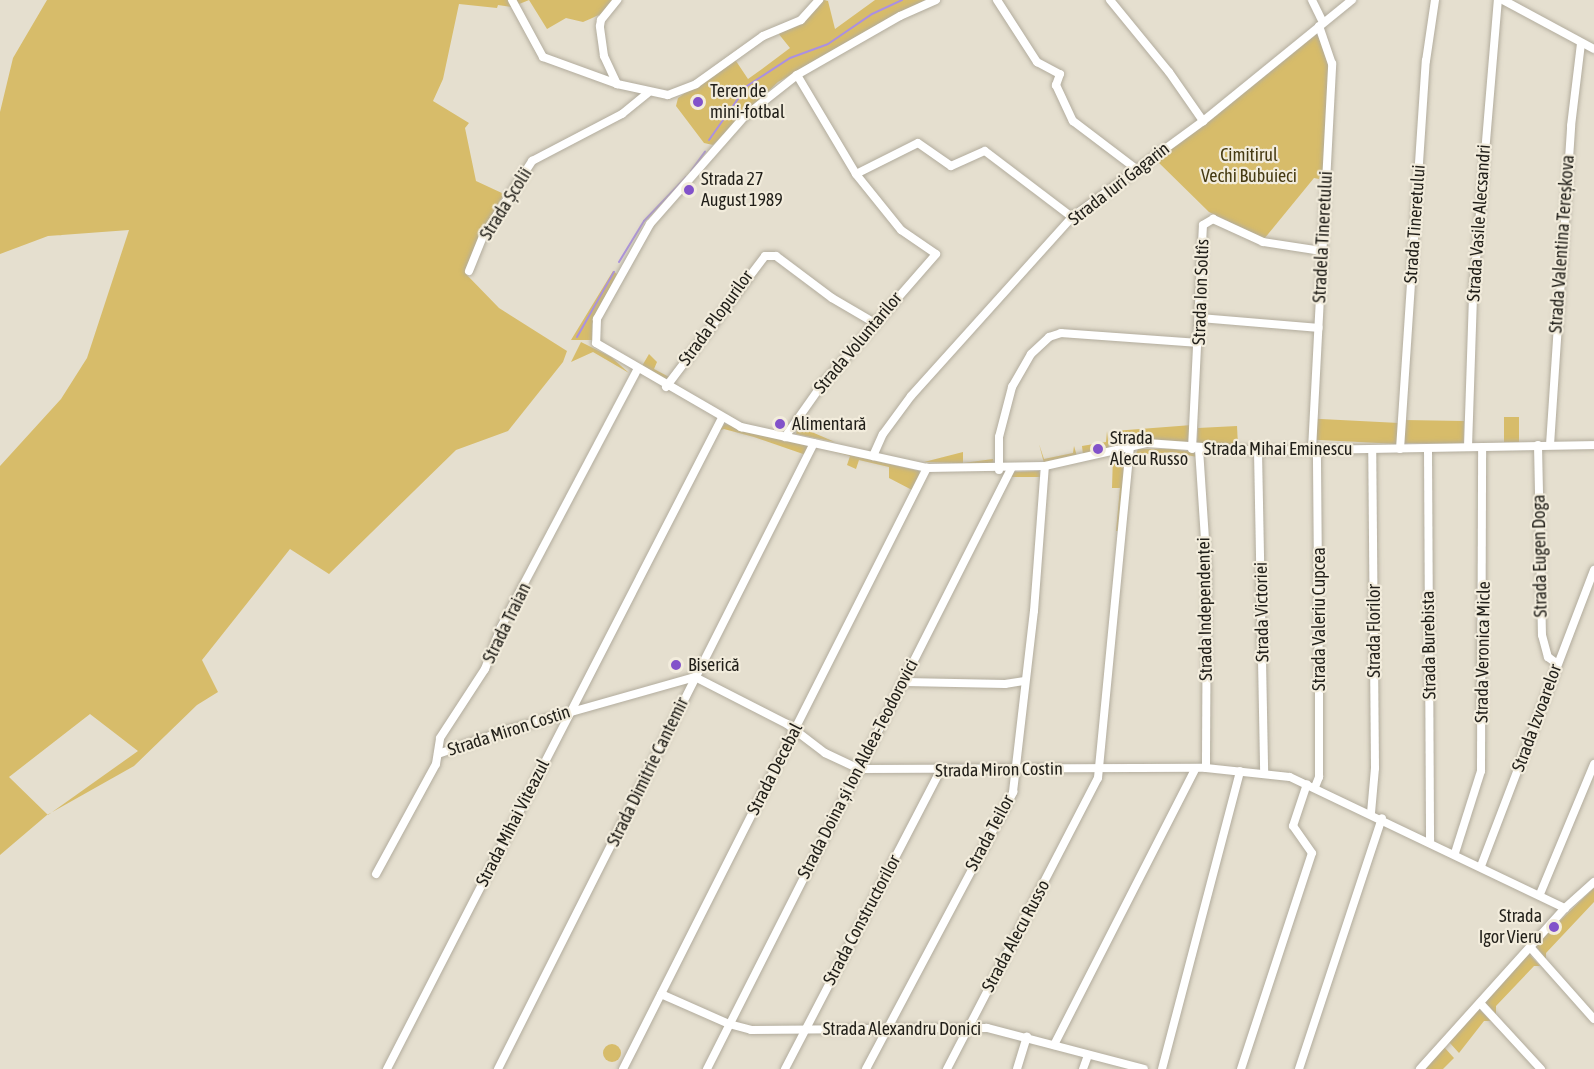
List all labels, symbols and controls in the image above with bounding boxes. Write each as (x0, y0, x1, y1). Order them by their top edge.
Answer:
place label: Teren de mini-fotbal (710, 81, 785, 124)
marker: Teren de mini-fotbal (691, 95, 705, 109)
street label: Strada Iuri Gagarin (1064, 138, 1174, 230)
street label: Strada Vasile Alecsandri (1463, 144, 1495, 302)
park label: Cimitirul Vechi Bubuieci (1201, 145, 1297, 188)
street label: Strada Valentina Tereșkova (1545, 154, 1579, 334)
street label: Strada Școlii (475, 164, 537, 244)
street label: Strada Tineretului (1400, 164, 1430, 284)
place label: Strada 27 August 1989 (701, 169, 783, 212)
street label: Stradela Tineretului (1309, 171, 1337, 303)
marker: Strada 27 August 1989 (682, 183, 696, 197)
street label: Strada Ion Soltîs (1188, 239, 1214, 345)
street label: Strada Plopurilor (674, 266, 758, 370)
street label: Strada Voluntarilor (809, 288, 907, 398)
place label: Alimentară (792, 413, 866, 435)
marker: Alimentară (773, 417, 787, 431)
place label: Strada Alecu Russo (1110, 428, 1188, 470)
street label: Strada Mihai Eminescu (1204, 438, 1352, 460)
marker: Strada Alecu Russo (1091, 442, 1105, 456)
street label: Strada Eugen Doga (1528, 494, 1552, 618)
street label: Strada Independenței (1193, 537, 1217, 681)
street label: Strada Valeriu Cupcea (1308, 547, 1330, 691)
street label: Strada Victoriei (1250, 562, 1274, 662)
street label: Strada Traian (478, 579, 536, 667)
street label: Strada Veronica Micle (1471, 581, 1495, 723)
street label: Strada Florilor (1363, 584, 1385, 678)
street label: Strada Burebista (1417, 590, 1441, 700)
place label: Biserică (688, 654, 740, 676)
street label: Strada Doina și Ion Aldea-Teodorovici (793, 656, 923, 882)
marker: Biserică (669, 658, 683, 672)
street label: Strada Izvoarelor (1508, 661, 1566, 775)
street label: Strada Dimitrie Cantemir (603, 694, 693, 850)
street label: Strada Miron Costin (445, 701, 573, 761)
street label: Strada Decebal (743, 720, 807, 818)
street label: Strada Mihai Viteazul (472, 756, 554, 890)
street label: Strada Miron Costin (935, 758, 1063, 782)
street label: Strada Teilor (961, 791, 1019, 875)
street label: Strada Constructorilor (819, 851, 905, 989)
street label: Strada Alecu Russo (977, 876, 1055, 996)
place label: Strada Igor Vieru (1479, 906, 1542, 948)
marker: Strada Igor Vieru (1547, 920, 1561, 934)
street label: Strada Alexandru Donici (823, 1018, 981, 1040)

